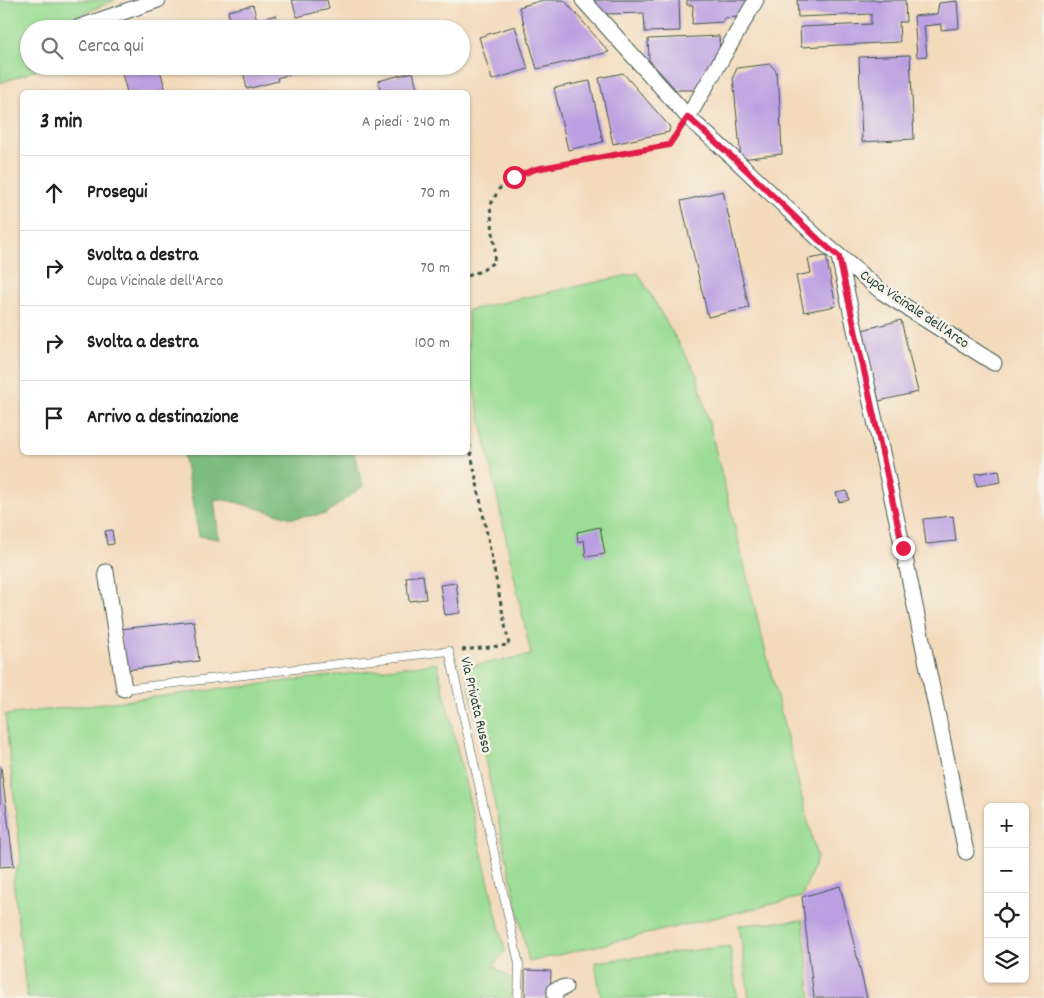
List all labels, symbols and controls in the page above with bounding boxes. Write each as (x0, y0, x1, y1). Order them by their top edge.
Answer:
search box (20, 20, 470, 75)
icon: search (38, 34, 66, 62)
text: Cerca qui (78, 34, 144, 61)
text: 3 min (40, 108, 82, 138)
text: A piedi · 240 m (362, 111, 450, 134)
route start (503, 166, 526, 189)
icon: ahead (40, 179, 68, 207)
text: Prosegui (87, 180, 147, 207)
text: 70 m (420, 182, 450, 205)
text: Svolta a destra (87, 243, 198, 270)
icon: right (40, 254, 68, 282)
text: 70 m (420, 257, 450, 280)
street label: Cupa Vicinale dell'Arco (855, 265, 973, 355)
text: Cupa Vicinale dell'Arco (87, 270, 223, 293)
icon: right (40, 329, 68, 357)
text: Svolta a destra (87, 330, 198, 357)
text: 100 m (414, 332, 450, 355)
icon: arrive (40, 404, 68, 432)
text: Arrivo a destinazione (87, 405, 239, 432)
route end (892, 537, 915, 560)
street label: Via Privata Russo (453, 655, 497, 755)
map controls (984, 803, 1029, 983)
button: + (984, 803, 1029, 848)
button: − (984, 848, 1029, 893)
button: locate (984, 893, 1029, 938)
button: layers (984, 938, 1029, 983)

